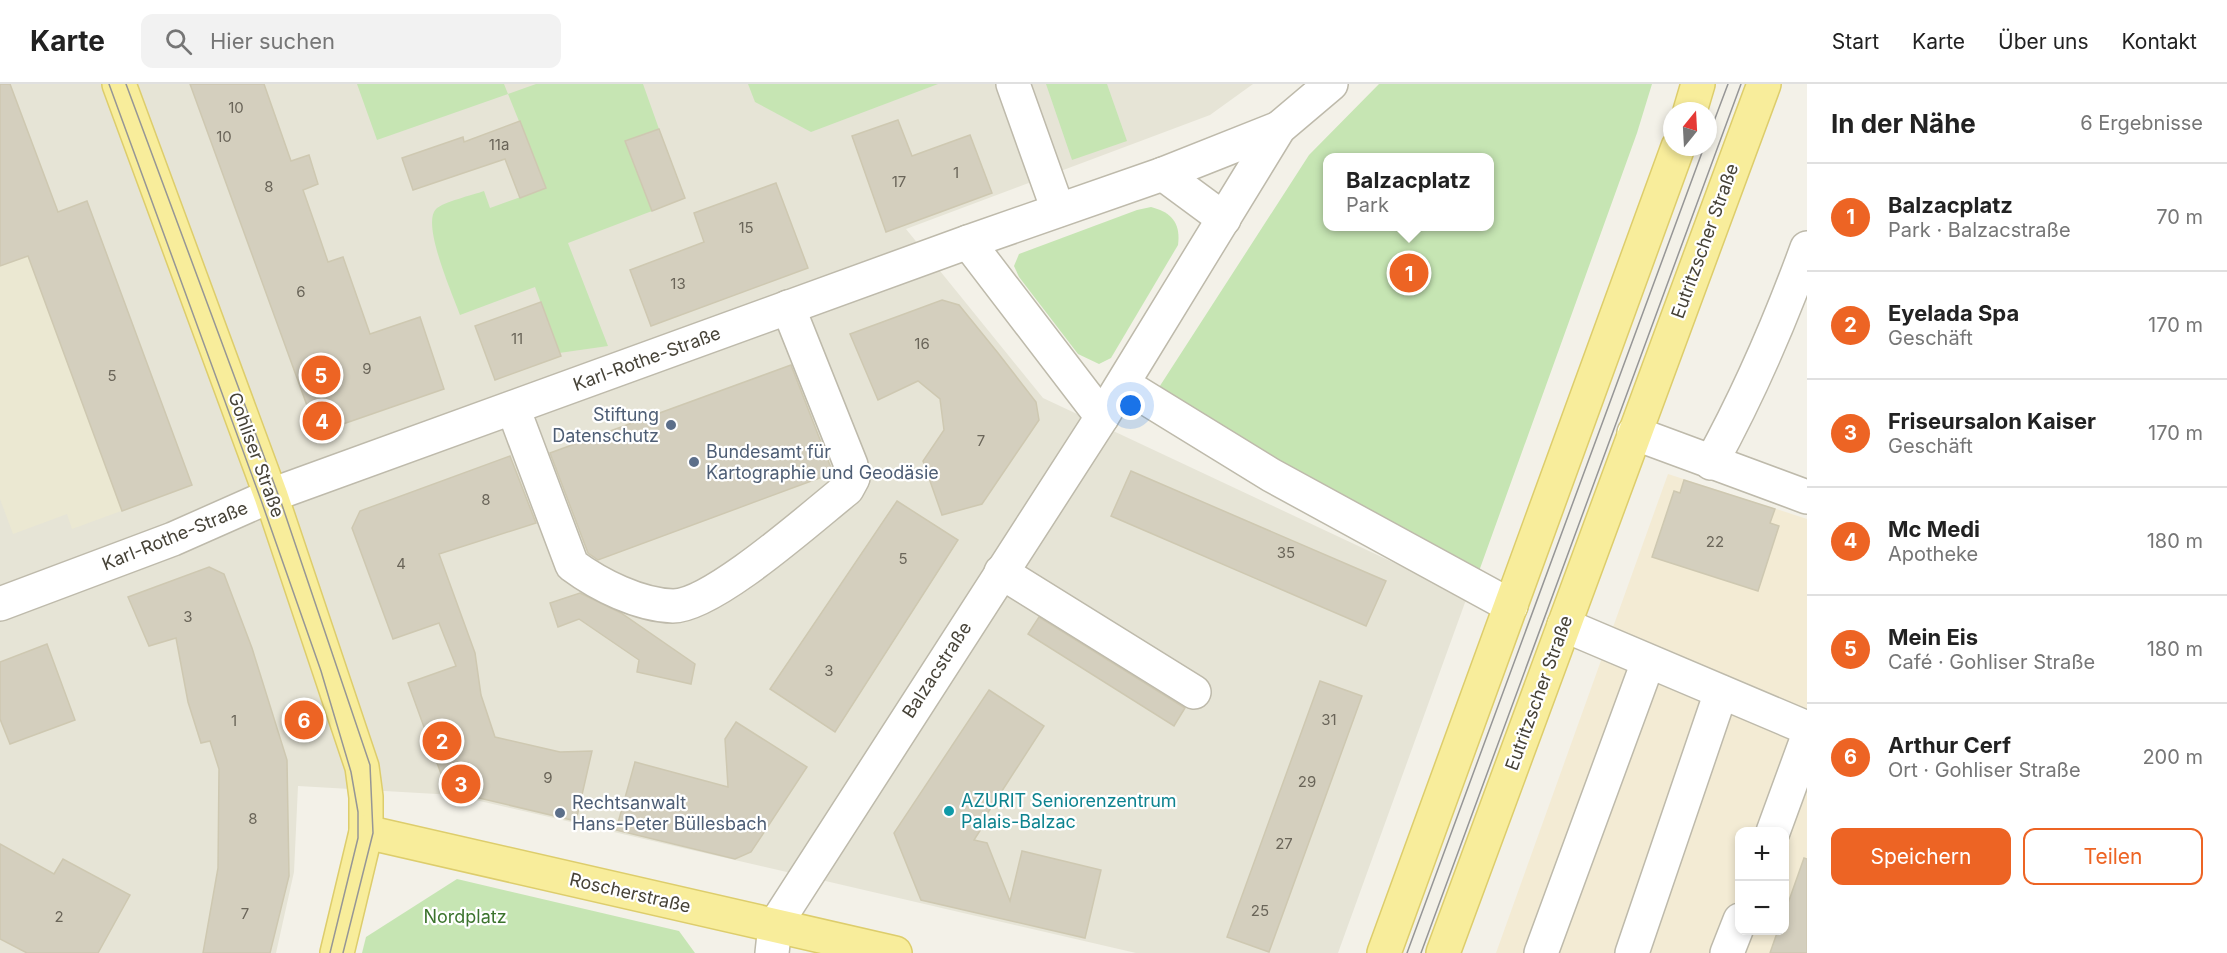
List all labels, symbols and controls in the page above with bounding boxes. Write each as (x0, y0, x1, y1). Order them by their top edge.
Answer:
search box (141, 14, 561, 68)
text: Karte (30, 24, 105, 58)
icon: search (162, 25, 195, 58)
text: Hier suchen (210, 28, 335, 54)
text: Start (1832, 29, 1879, 54)
text: Karte (1912, 29, 1965, 54)
text: Über uns (1998, 29, 2089, 54)
text: Kontakt (2122, 29, 2197, 54)
house number: 10 (228, 98, 244, 117)
north arrow (1663, 102, 1717, 156)
text: In der Nähe (1831, 108, 1976, 139)
text: 6 Ergebnisse (2080, 111, 2203, 135)
house number: 10 (216, 127, 232, 146)
house number: 11a (489, 135, 509, 154)
popup (1323, 153, 1494, 231)
street label: Eutritzscher Straße (1667, 161, 1742, 321)
house number: 1 (953, 163, 959, 182)
text: Balzacplatz (1346, 167, 1471, 193)
house number: 17 (892, 172, 906, 191)
house number: 8 (264, 177, 274, 196)
text: Balzacplatz (1888, 192, 2013, 218)
text: Park (1346, 193, 1389, 217)
text: 1 (1846, 205, 1855, 229)
text: 70 m (2156, 205, 2203, 229)
house number: 15 (738, 218, 754, 237)
text: Park · Balzacstraße (1888, 218, 2071, 242)
pin: 1 (1390, 250, 1428, 296)
house number: 13 (670, 274, 686, 293)
house number: 6 (296, 282, 306, 301)
text: Eyelada Spa (1888, 300, 2019, 326)
text: 2 (1844, 313, 1857, 337)
text: 170 m (2148, 313, 2203, 337)
street label: Karl-Rothe-Straße (570, 322, 723, 395)
text: Geschäft (1888, 326, 1973, 350)
house number: 11 (511, 329, 523, 348)
house number: 16 (914, 334, 930, 353)
pin: 5 (302, 352, 340, 398)
house number: 9 (362, 359, 372, 378)
house number: 5 (107, 366, 117, 385)
street label: Gohliser Straße (224, 390, 289, 520)
your location (1116, 391, 1145, 420)
pin: 4 (302, 398, 342, 444)
place label: Stiftung Datenschutz (552, 404, 659, 446)
text: Friseursalon Kaiser (1888, 408, 2096, 434)
marker: Stiftung Datenschutz (664, 418, 678, 432)
text: 3 (1844, 421, 1857, 445)
text: 170 m (2148, 421, 2203, 445)
house number: 7 (977, 431, 985, 450)
text: Geschäft (1888, 434, 1973, 458)
place label: Bundesamt für Kartographie und Geodäsie (706, 441, 939, 483)
marker: Bundesamt für Kartographie und Geodäsie (687, 455, 701, 469)
house number: 8 (481, 490, 491, 509)
street label: Karl-Rothe-Straße (99, 497, 251, 574)
text: Mc Medi (1888, 516, 1980, 542)
text: 4 (1844, 529, 1857, 553)
text: 180 m (2147, 529, 2203, 553)
house number: 22 (1706, 532, 1724, 551)
text: Apotheke (1888, 542, 1978, 566)
house number: 35 (1277, 543, 1295, 562)
house number: 5 (898, 549, 908, 568)
house number: 4 (396, 554, 406, 573)
house number: 3 (183, 607, 193, 626)
street label: Eutritzscher Straße (1501, 613, 1576, 773)
street label: Balzacstraße (898, 618, 975, 722)
text: Mein Eis (1888, 624, 1978, 650)
text: 5 (1844, 637, 1857, 661)
text: 180 m (2147, 637, 2203, 661)
text: Café · Gohliser Straße (1888, 650, 2095, 674)
house number: 3 (824, 661, 834, 680)
pin: 6 (284, 698, 324, 742)
house number: 31 (1321, 710, 1337, 729)
house number: 1 (231, 711, 237, 730)
pin: 2 (422, 718, 462, 764)
text: Arthur Cerf (1888, 732, 2011, 758)
text: 6 (1844, 745, 1857, 769)
text: 200 m (2142, 745, 2203, 769)
text: Ort · Gohliser Straße (1888, 758, 2081, 782)
pin: 3 (442, 762, 480, 806)
house number: 9 (543, 768, 553, 787)
house number: 29 (1298, 772, 1316, 791)
place label: AZURIT Seniorenzentrum Palais-Balzac (961, 790, 1177, 832)
place label: Rechtsanwalt Hans-Peter Büllesbach (572, 792, 767, 834)
marker: AZURIT Seniorenzentrum Palais-Balzac (942, 804, 956, 818)
marker: Rechtsanwalt Hans-Peter Büllesbach (553, 806, 567, 820)
house number: 8 (248, 809, 258, 828)
map controls (1735, 827, 1789, 935)
button: + (1735, 827, 1789, 881)
button: Speichern (1831, 828, 2011, 885)
button: Teilen (2023, 828, 2203, 885)
house number: 27 (1275, 834, 1293, 853)
street label: Roscherstraße (567, 868, 693, 917)
button: − (1735, 881, 1789, 935)
house number: 25 (1251, 901, 1269, 920)
house number: 7 (241, 904, 249, 923)
park label: Nordplatz (423, 906, 507, 927)
house number: 2 (54, 907, 64, 926)

